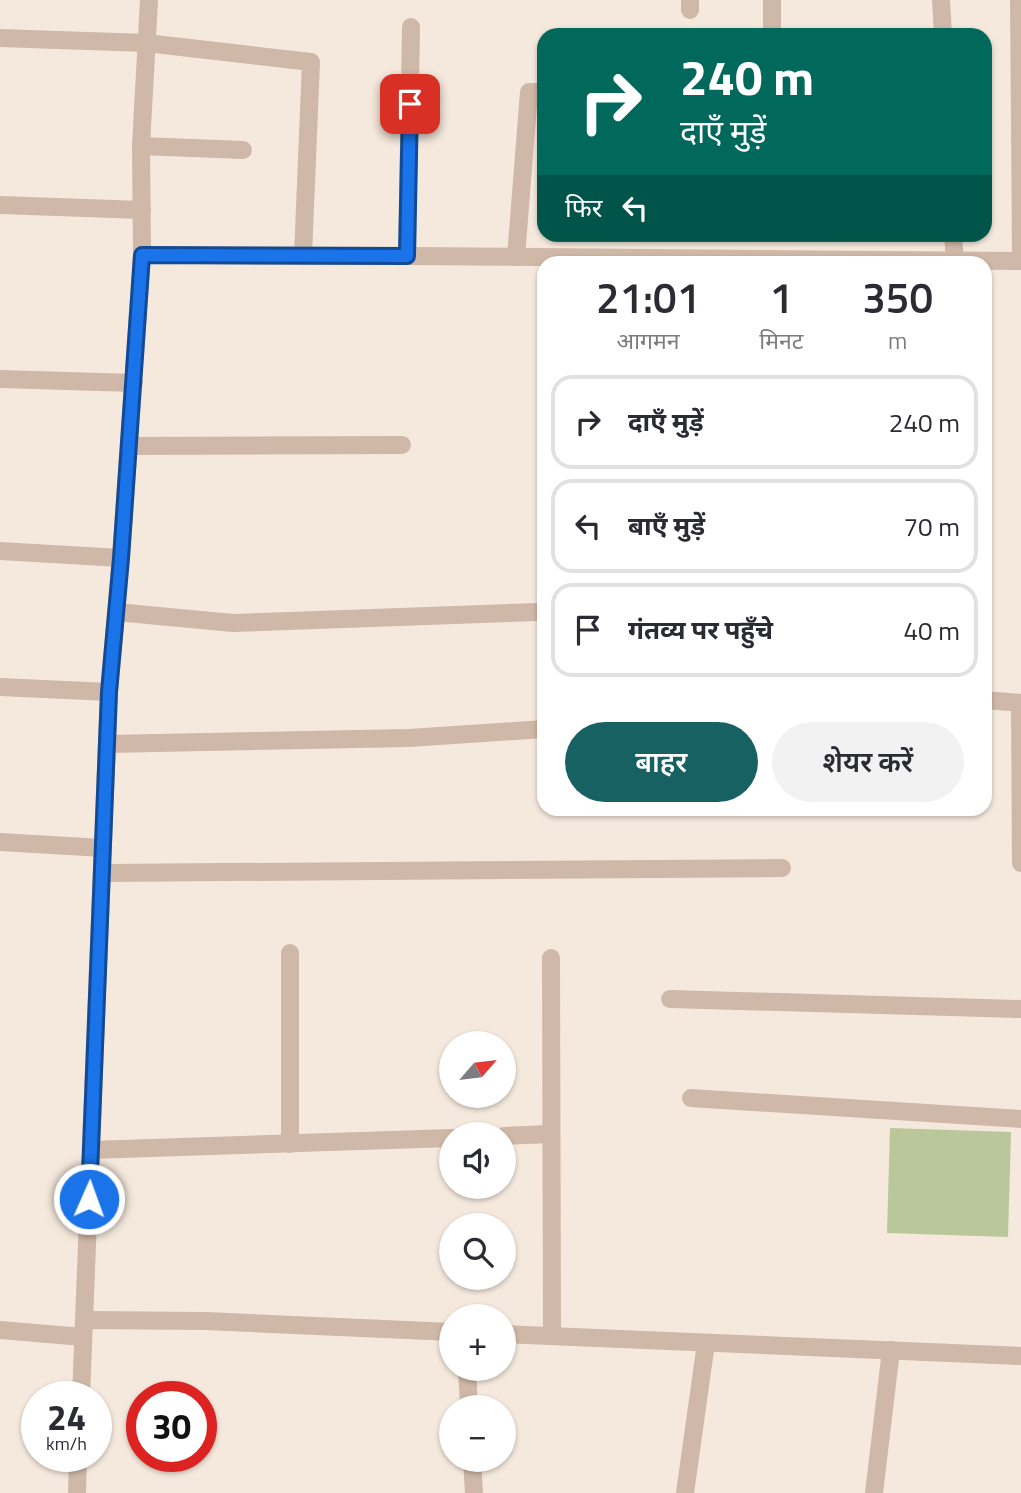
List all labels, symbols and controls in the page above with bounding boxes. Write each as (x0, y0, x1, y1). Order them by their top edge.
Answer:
text: 240 m (680, 39, 814, 114)
icon: right (565, 56, 656, 147)
pin (380, 74, 440, 134)
icon: arrive (391, 85, 429, 123)
text: दाएँ मुड़ें (680, 107, 766, 155)
text: फिर (565, 188, 602, 227)
icon: left (616, 189, 654, 227)
text: 21:01 (596, 265, 700, 329)
text: 1 (769, 265, 793, 329)
text: 350 (862, 265, 933, 329)
text: आगमन (617, 323, 680, 358)
text: मिनट (759, 323, 803, 358)
text: m (888, 323, 907, 358)
text: दाएँ मुड़ें (628, 402, 704, 441)
icon: right (569, 403, 607, 441)
text: 240 m (889, 403, 960, 442)
text: बाएँ मुड़ें (628, 506, 705, 545)
icon: left (569, 507, 607, 545)
text: 70 m (903, 507, 960, 546)
text: गंतव्य पर पहुँचे (628, 610, 773, 649)
icon: arrive (569, 611, 607, 649)
text: 40 m (903, 611, 960, 650)
button: बाहर (565, 722, 758, 802)
button: शेयर करें (772, 722, 964, 802)
north arrow (439, 1031, 516, 1108)
map controls (439, 1031, 516, 1472)
button: sound (439, 1122, 516, 1199)
position arrow (52, 1162, 126, 1236)
button: search (439, 1213, 516, 1290)
button: + (439, 1304, 516, 1381)
speed limit sign: 30 (126, 1381, 217, 1472)
text: 24 (47, 1390, 86, 1444)
button: − (439, 1395, 516, 1472)
text: km/h (46, 1430, 87, 1457)

